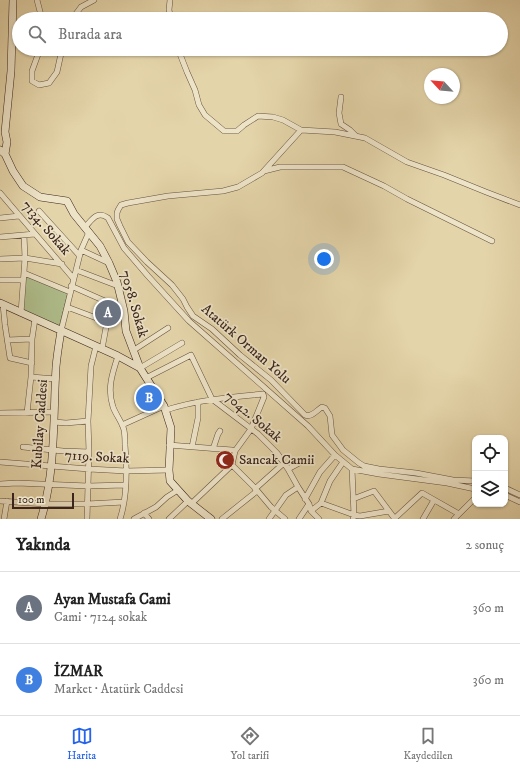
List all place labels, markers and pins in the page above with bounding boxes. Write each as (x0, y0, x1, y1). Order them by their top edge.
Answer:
pin: A (95, 298, 121, 328)
pin: B (136, 383, 162, 413)
mosque icon: Sancak Camii (214, 449, 236, 471)
place label: Sancak Camii (239, 451, 315, 469)

